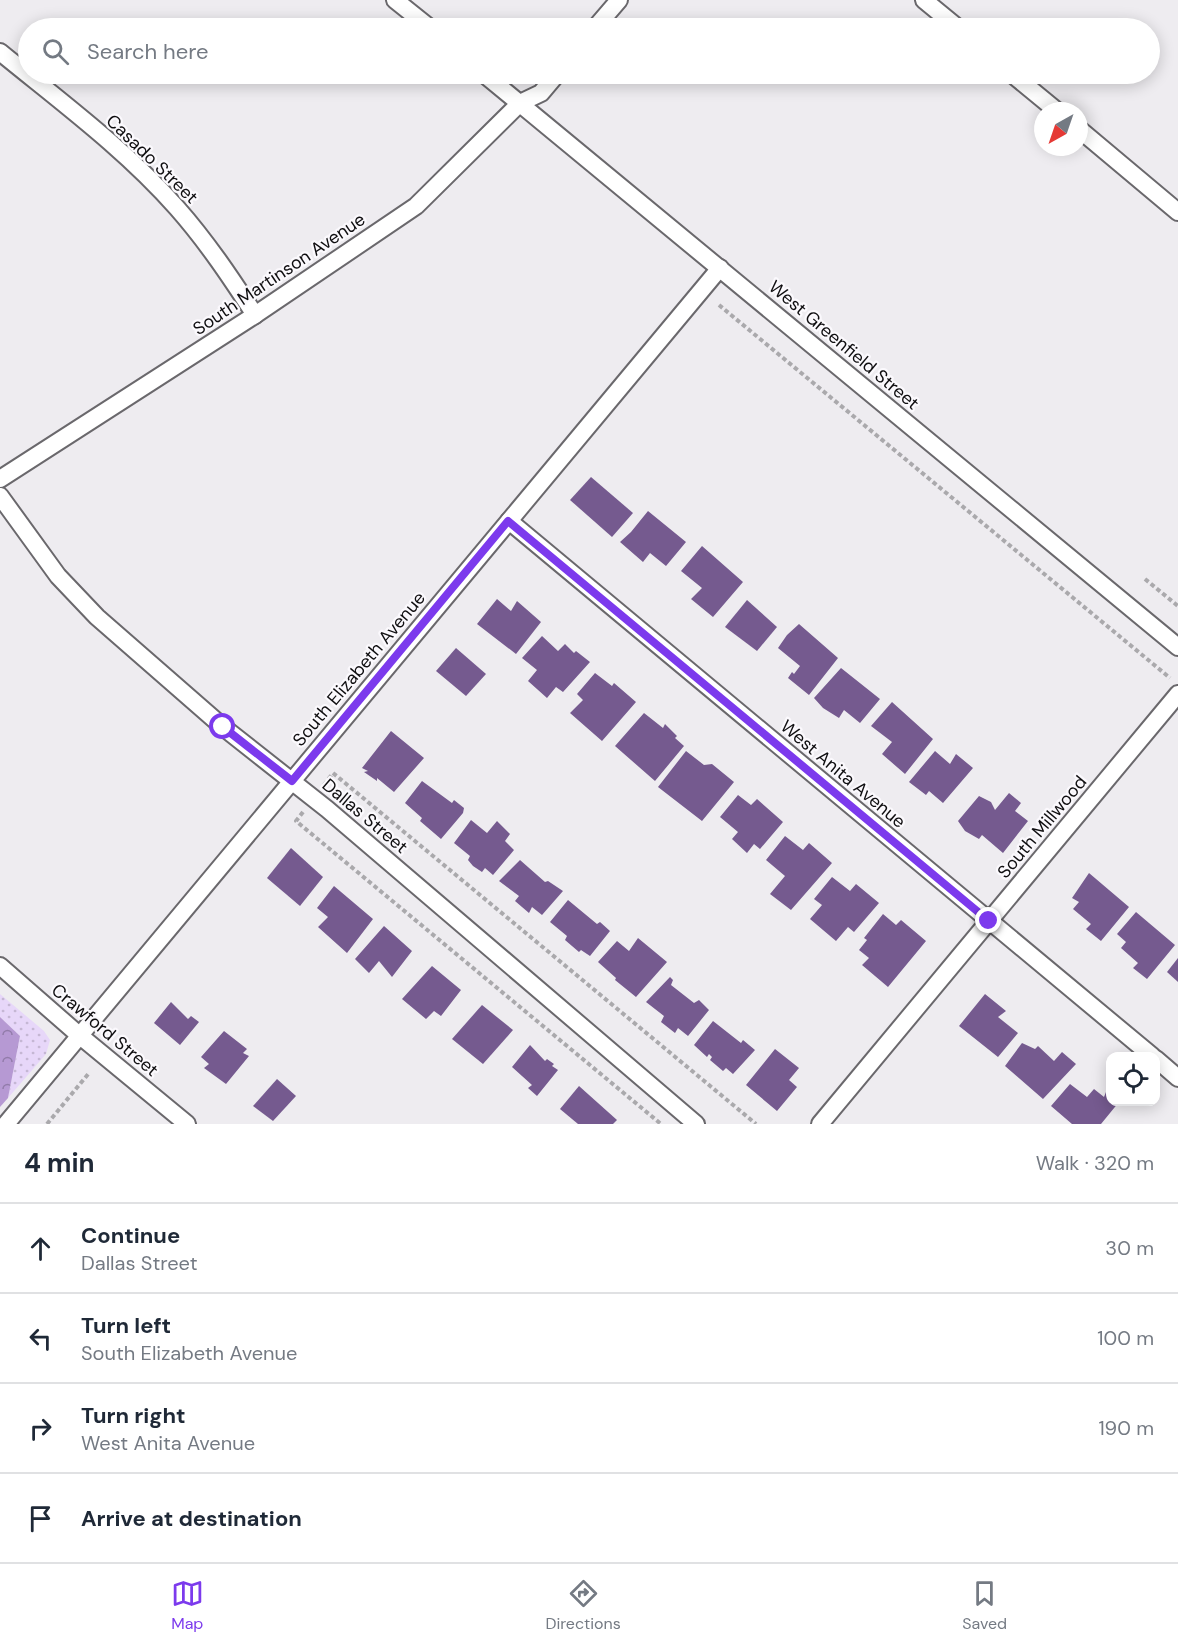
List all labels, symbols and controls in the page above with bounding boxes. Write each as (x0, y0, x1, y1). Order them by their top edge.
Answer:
search box (18, 18, 1160, 84)
icon: search (39, 35, 72, 68)
text: Search here (87, 37, 208, 66)
north arrow (1034, 102, 1088, 156)
street label: Casado Street (101, 109, 203, 209)
street label: South Martinson Avenue (188, 207, 370, 341)
street label: West Greenfield Street (764, 275, 924, 415)
street label: South Elizabeth Avenue (287, 587, 431, 751)
route start (209, 713, 235, 739)
street label: West Anita Avenue (775, 714, 911, 834)
street label: South Millwood (992, 771, 1092, 883)
street label: Dallas Street (317, 773, 413, 859)
route end (975, 907, 1001, 933)
street label: Crawford Street (46, 978, 164, 1082)
map controls (1106, 1052, 1160, 1106)
button: locate (1106, 1052, 1160, 1106)
text: 4 min (24, 1146, 95, 1180)
text: Walk · 320 m (1036, 1150, 1154, 1176)
text: Continue (81, 1221, 180, 1250)
icon: ahead (24, 1232, 57, 1265)
text: 30 m (1105, 1235, 1154, 1261)
text: Dallas Street (81, 1250, 197, 1276)
text: Turn left (81, 1311, 171, 1340)
icon: left (24, 1322, 57, 1355)
text: 100 m (1097, 1325, 1154, 1351)
text: South Elizabeth Avenue (81, 1340, 297, 1366)
text: Turn right (81, 1401, 186, 1430)
icon: right (24, 1412, 57, 1445)
text: 190 m (1098, 1415, 1154, 1441)
text: West Anita Avenue (81, 1430, 255, 1456)
icon: arrive (24, 1502, 57, 1535)
text: Arrive at destination (81, 1504, 302, 1533)
tab: Map (171, 1577, 204, 1634)
tab: Directions (545, 1577, 621, 1634)
tab: Saved (962, 1577, 1007, 1634)

